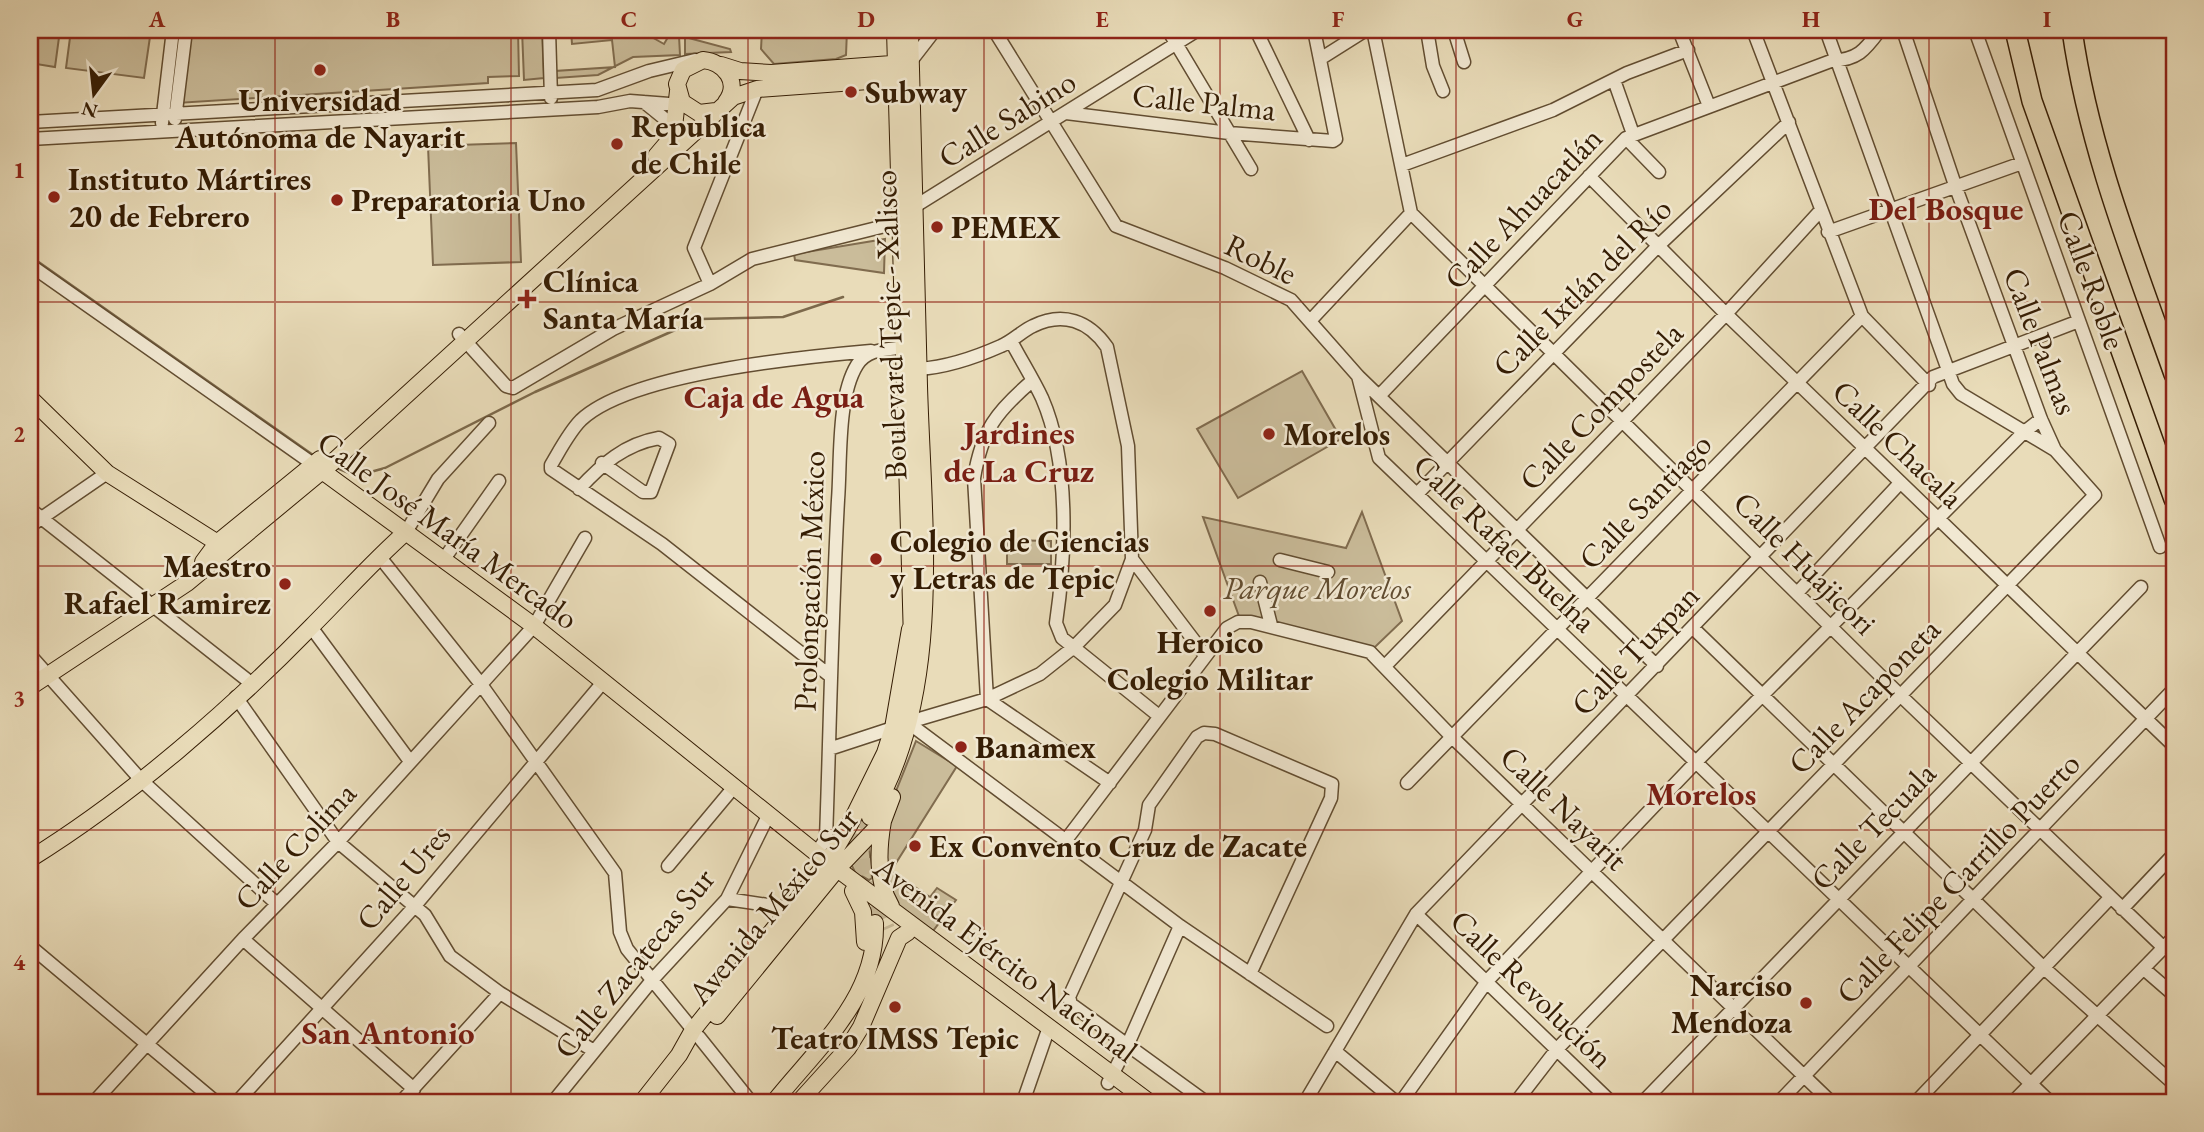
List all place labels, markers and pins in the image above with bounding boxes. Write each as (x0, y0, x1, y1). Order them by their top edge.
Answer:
marker: Universidad Autónoma de Nayarit (312, 62, 328, 78)
place label: Subway (865, 71, 968, 113)
place label: Universidad Autónoma de Nayarit (174, 79, 465, 158)
marker: Subway (843, 84, 859, 100)
place label: Republica de Chile (631, 105, 767, 184)
marker: Republica de Chile (609, 136, 625, 152)
place label: Instituto Mártires 20 de Febrero (68, 158, 311, 237)
place label: Preparatoria Uno (351, 179, 585, 221)
marker: Instituto Mártires 20 de Febrero (46, 189, 62, 205)
marker: Preparatoria Uno (329, 192, 345, 208)
place label: PEMEX (951, 206, 1061, 248)
marker: PEMEX (929, 219, 945, 235)
place label: Clínica Santa María (543, 260, 704, 339)
marker: Clínica Santa María (517, 289, 537, 309)
place label: Morelos (1283, 413, 1390, 455)
marker: Morelos (1261, 426, 1277, 442)
place label: Colegio de Ciencias y Letras de Tepic (890, 520, 1149, 599)
place label: Maestro Rafael Ramirez (64, 545, 271, 624)
marker: Colegio de Ciencias y Letras de Tepic (868, 551, 884, 567)
marker: Maestro Rafael Ramirez (277, 576, 293, 592)
marker: Heroico Colegio Militar (1202, 603, 1218, 619)
place label: Heroico Colegio Militar (1107, 621, 1314, 700)
place label: Banamex (975, 726, 1096, 768)
marker: Banamex (953, 739, 969, 755)
place label: Ex Convento Cruz de Zacate (929, 825, 1307, 867)
marker: Ex Convento Cruz de Zacate (907, 838, 923, 854)
place label: Narciso Mendoza (1671, 964, 1793, 1043)
marker: Narciso Mendoza (1798, 995, 1814, 1011)
marker: Teatro IMSS Tepic (887, 999, 903, 1015)
place label: Teatro IMSS Tepic (771, 1017, 1019, 1059)

